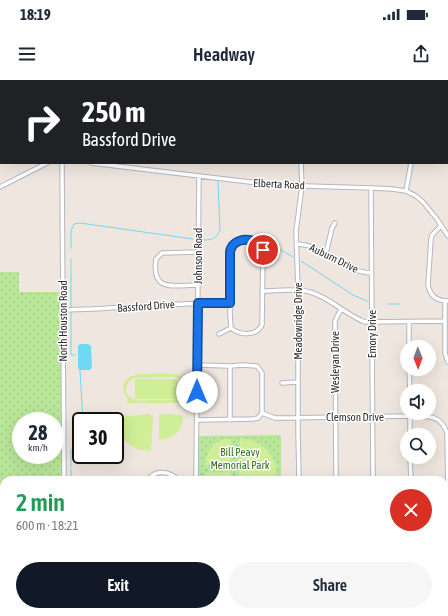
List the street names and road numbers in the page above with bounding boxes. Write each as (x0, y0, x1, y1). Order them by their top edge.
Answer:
street label: Elberta Road (253, 177, 305, 191)
street label: Johnson Road (192, 228, 204, 284)
street label: Auburn Drive (308, 241, 360, 275)
street label: North Houston Road (57, 280, 69, 362)
street label: Meadowridge Drive (292, 282, 304, 360)
street label: Bassford Drive (117, 298, 175, 314)
street label: Emory Drive (366, 310, 378, 358)
street label: Wesleyan Drive (329, 331, 341, 393)
street label: Clemson Drive (326, 411, 384, 423)

